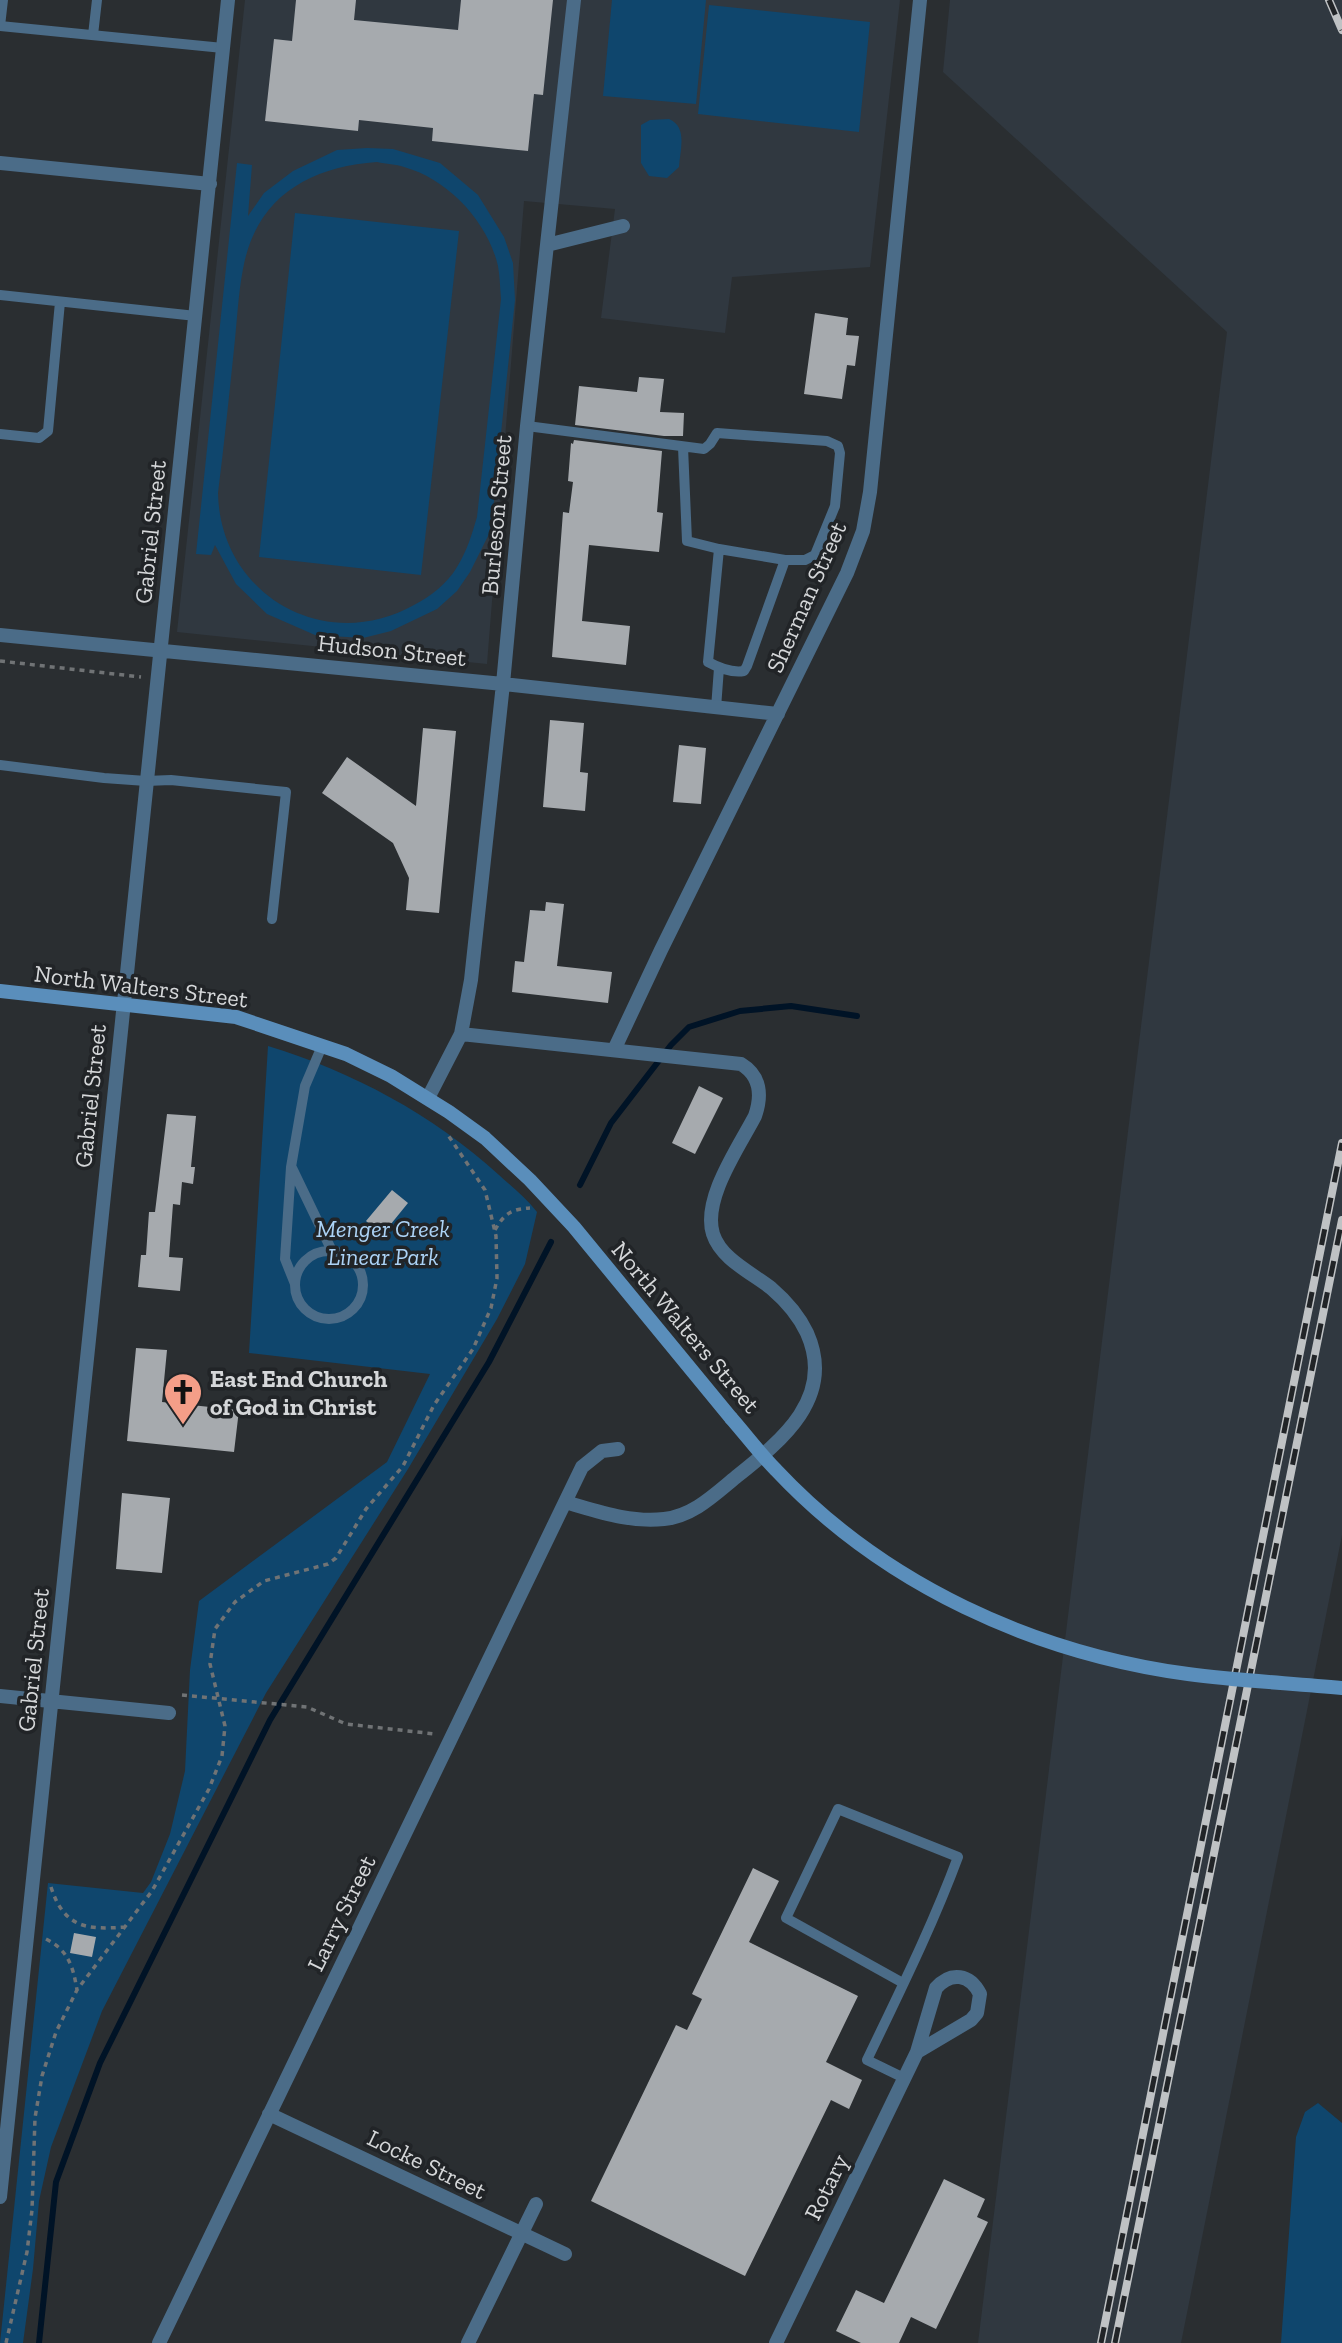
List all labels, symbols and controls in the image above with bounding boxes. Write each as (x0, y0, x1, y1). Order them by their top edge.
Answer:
street label: Burleson Street (475, 434, 517, 596)
street label: Gabriel Street (128, 459, 172, 605)
street label: Sherman Street (760, 517, 852, 677)
street label: Hudson Street (316, 628, 468, 672)
street label: North Walters Street (32, 958, 250, 1014)
street label: Gabriel Street (68, 1023, 112, 1169)
park label: Menger Creek Linear Park (316, 1214, 450, 1271)
street label: North Walters Street (606, 1235, 766, 1419)
place label: East End Church of God in Christ (210, 1364, 387, 1421)
church icon: East End Church of God in Christ (162, 1371, 204, 1426)
street label: Gabriel Street (11, 1587, 55, 1733)
street label: Larry Street (301, 1850, 382, 1976)
street label: Locke Street (363, 2123, 491, 2205)
street label: Rotary (798, 2149, 855, 2225)

